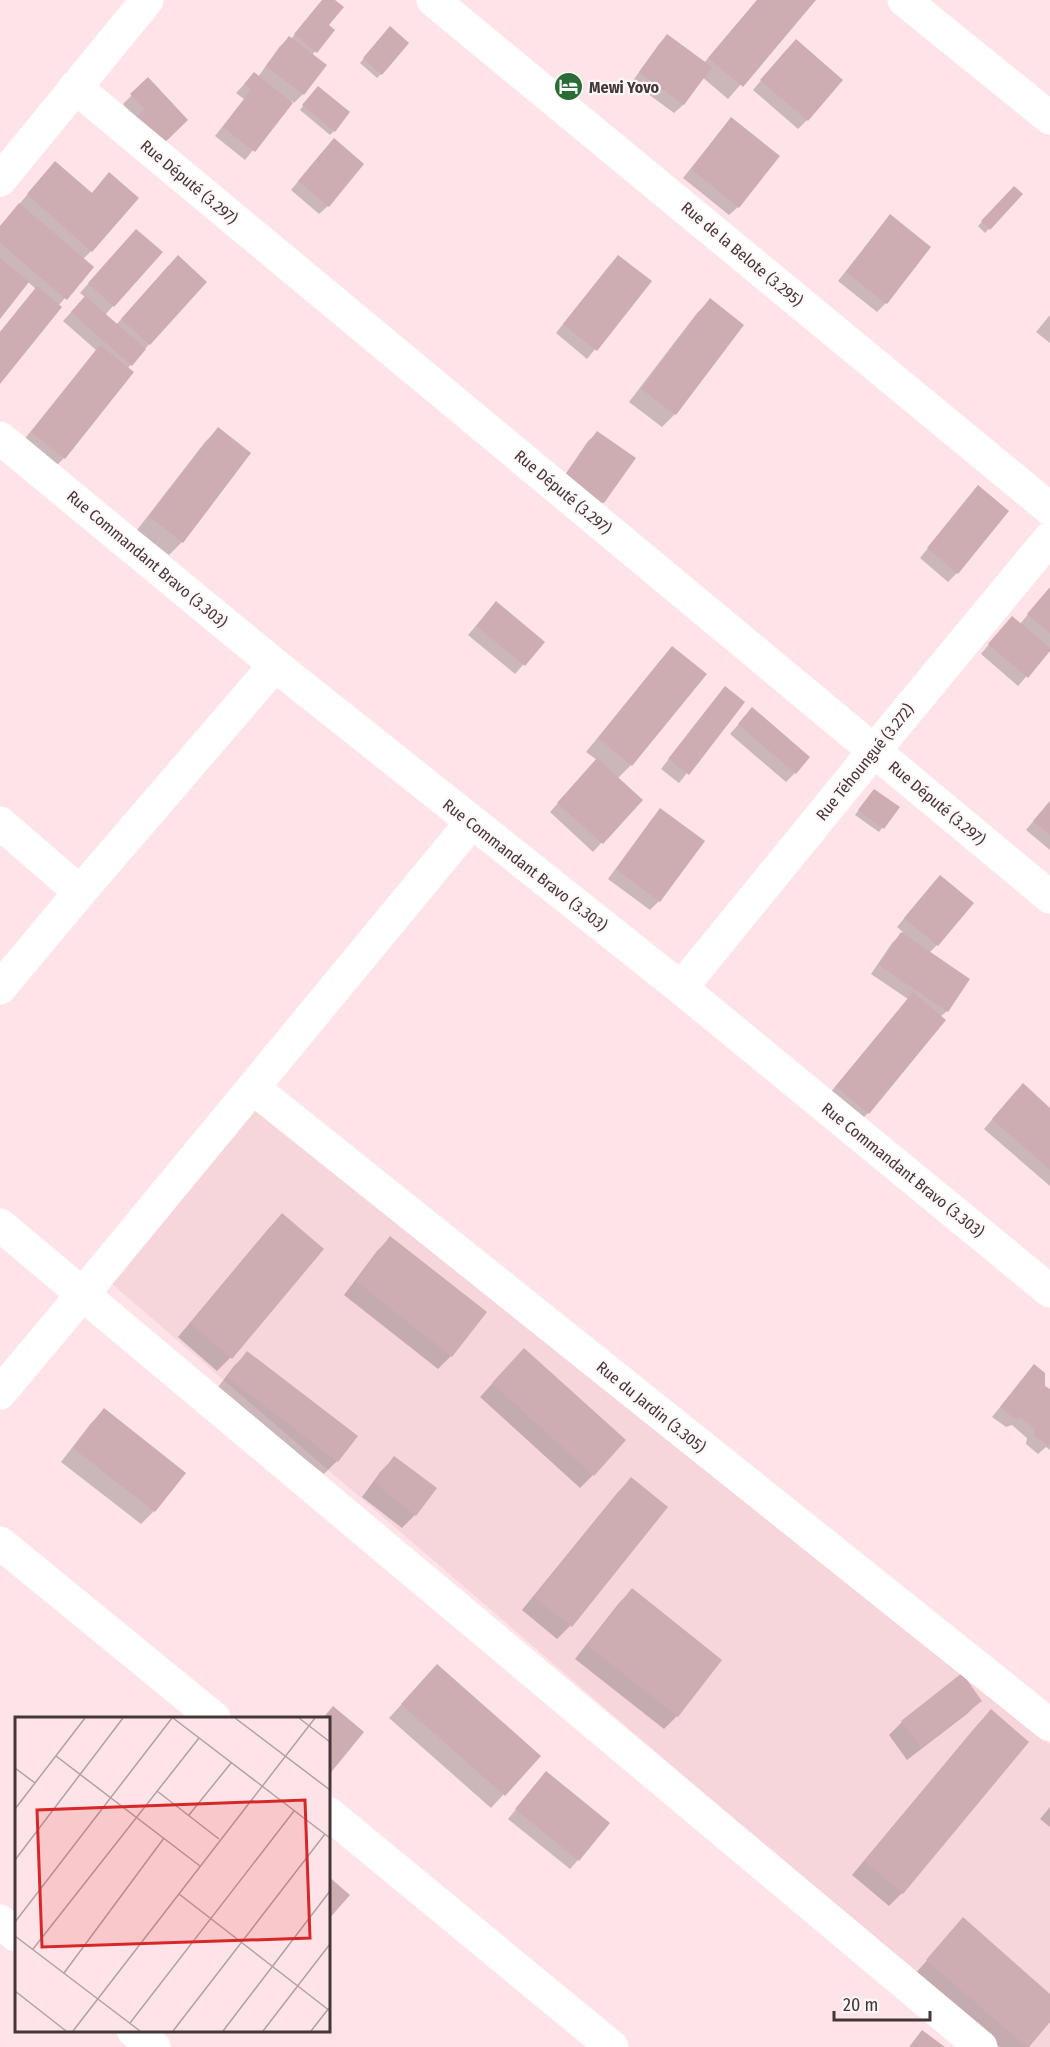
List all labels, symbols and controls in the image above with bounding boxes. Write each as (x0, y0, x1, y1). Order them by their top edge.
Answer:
hotel icon: Mewi Yovo (552, 71, 584, 103)
place label: Mewi Yovo (589, 78, 660, 97)
street label: Rue Député (3.297) (137, 136, 241, 228)
street label: Rue de la Belote (3.295) (677, 198, 807, 311)
street label: Rue Député (3.297) (511, 446, 615, 538)
street label: Rue Commandant Bravo (3.303) (63, 486, 231, 632)
street label: Rue Téhoungué (3.272) (812, 700, 918, 824)
street label: Rue Député (3.297) (885, 757, 989, 849)
street label: Rue Commandant Bravo (3.303) (439, 795, 611, 935)
street label: Rue Commandant Bravo (3.303) (818, 1099, 988, 1241)
street label: Rue du Jardin (3.305) (593, 1357, 710, 1457)
inset map (15, 1717, 330, 2032)
scale bar (834, 1984, 930, 2022)
text: 20 m (843, 1994, 878, 2016)

